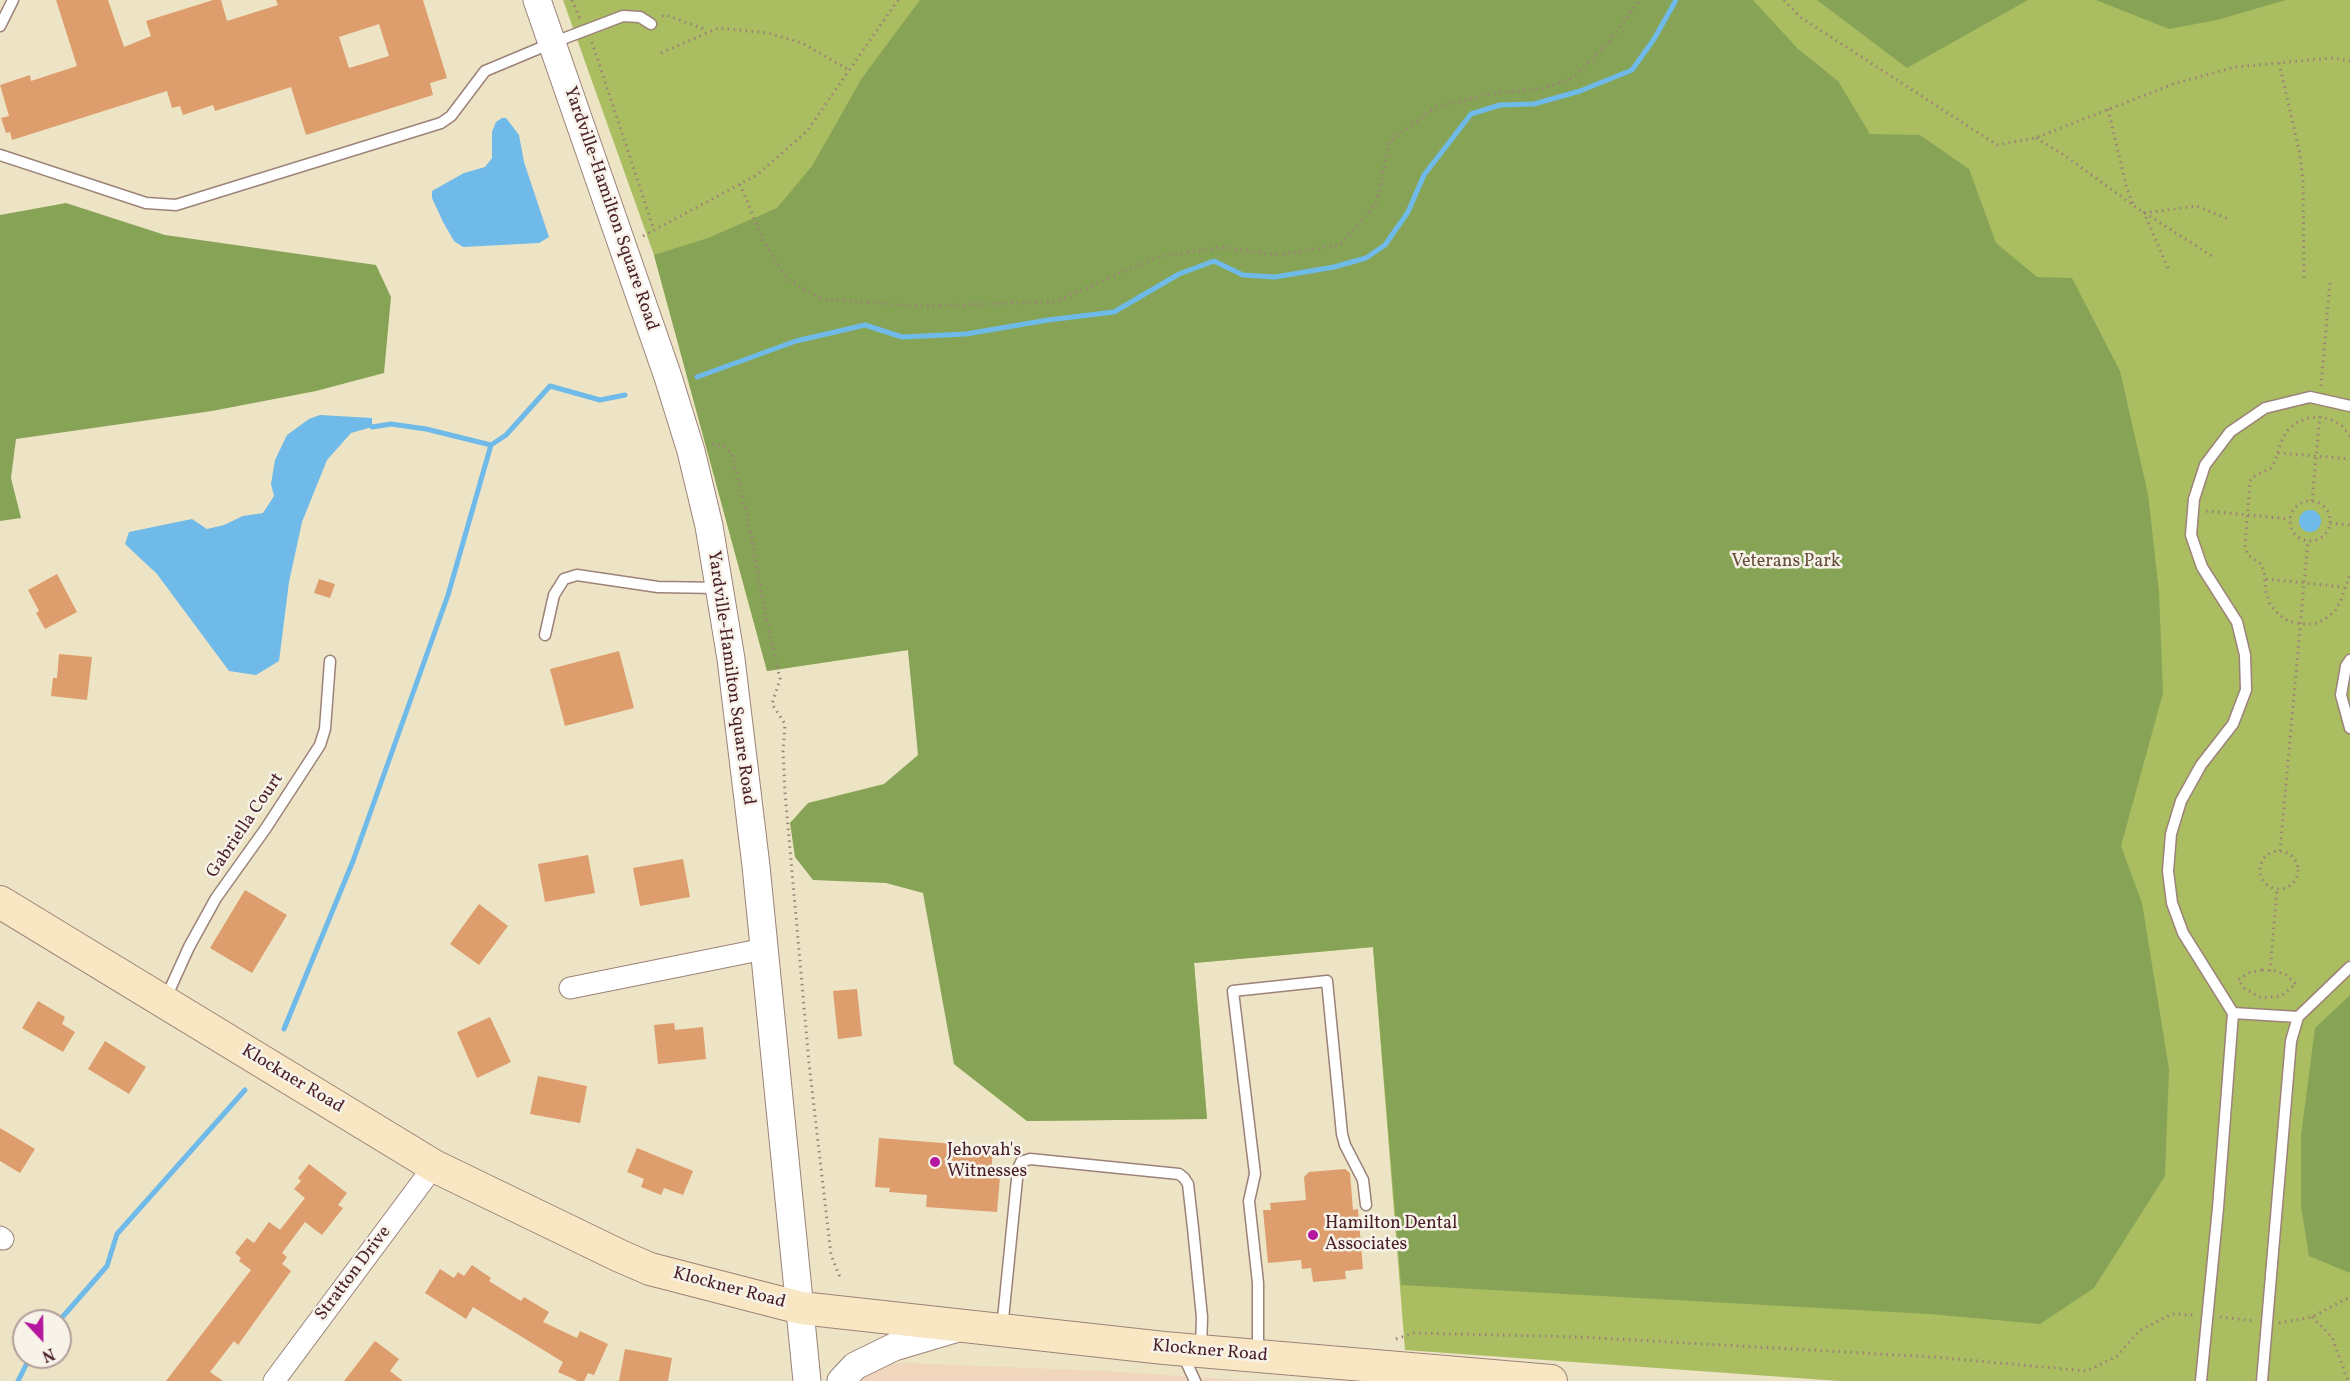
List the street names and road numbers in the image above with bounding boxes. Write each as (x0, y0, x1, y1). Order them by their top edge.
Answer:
street label: Yardville-Hamilton Square Road (558, 84, 662, 334)
street label: Yardville-Hamilton Square Road (701, 549, 759, 807)
street label: Gabriella Court (203, 769, 289, 883)
street label: Klockner Road (237, 1041, 347, 1119)
street label: Stratton Drive (311, 1223, 397, 1325)
street label: Klockner Road (670, 1264, 788, 1314)
street label: Klockner Road (1151, 1336, 1269, 1368)

